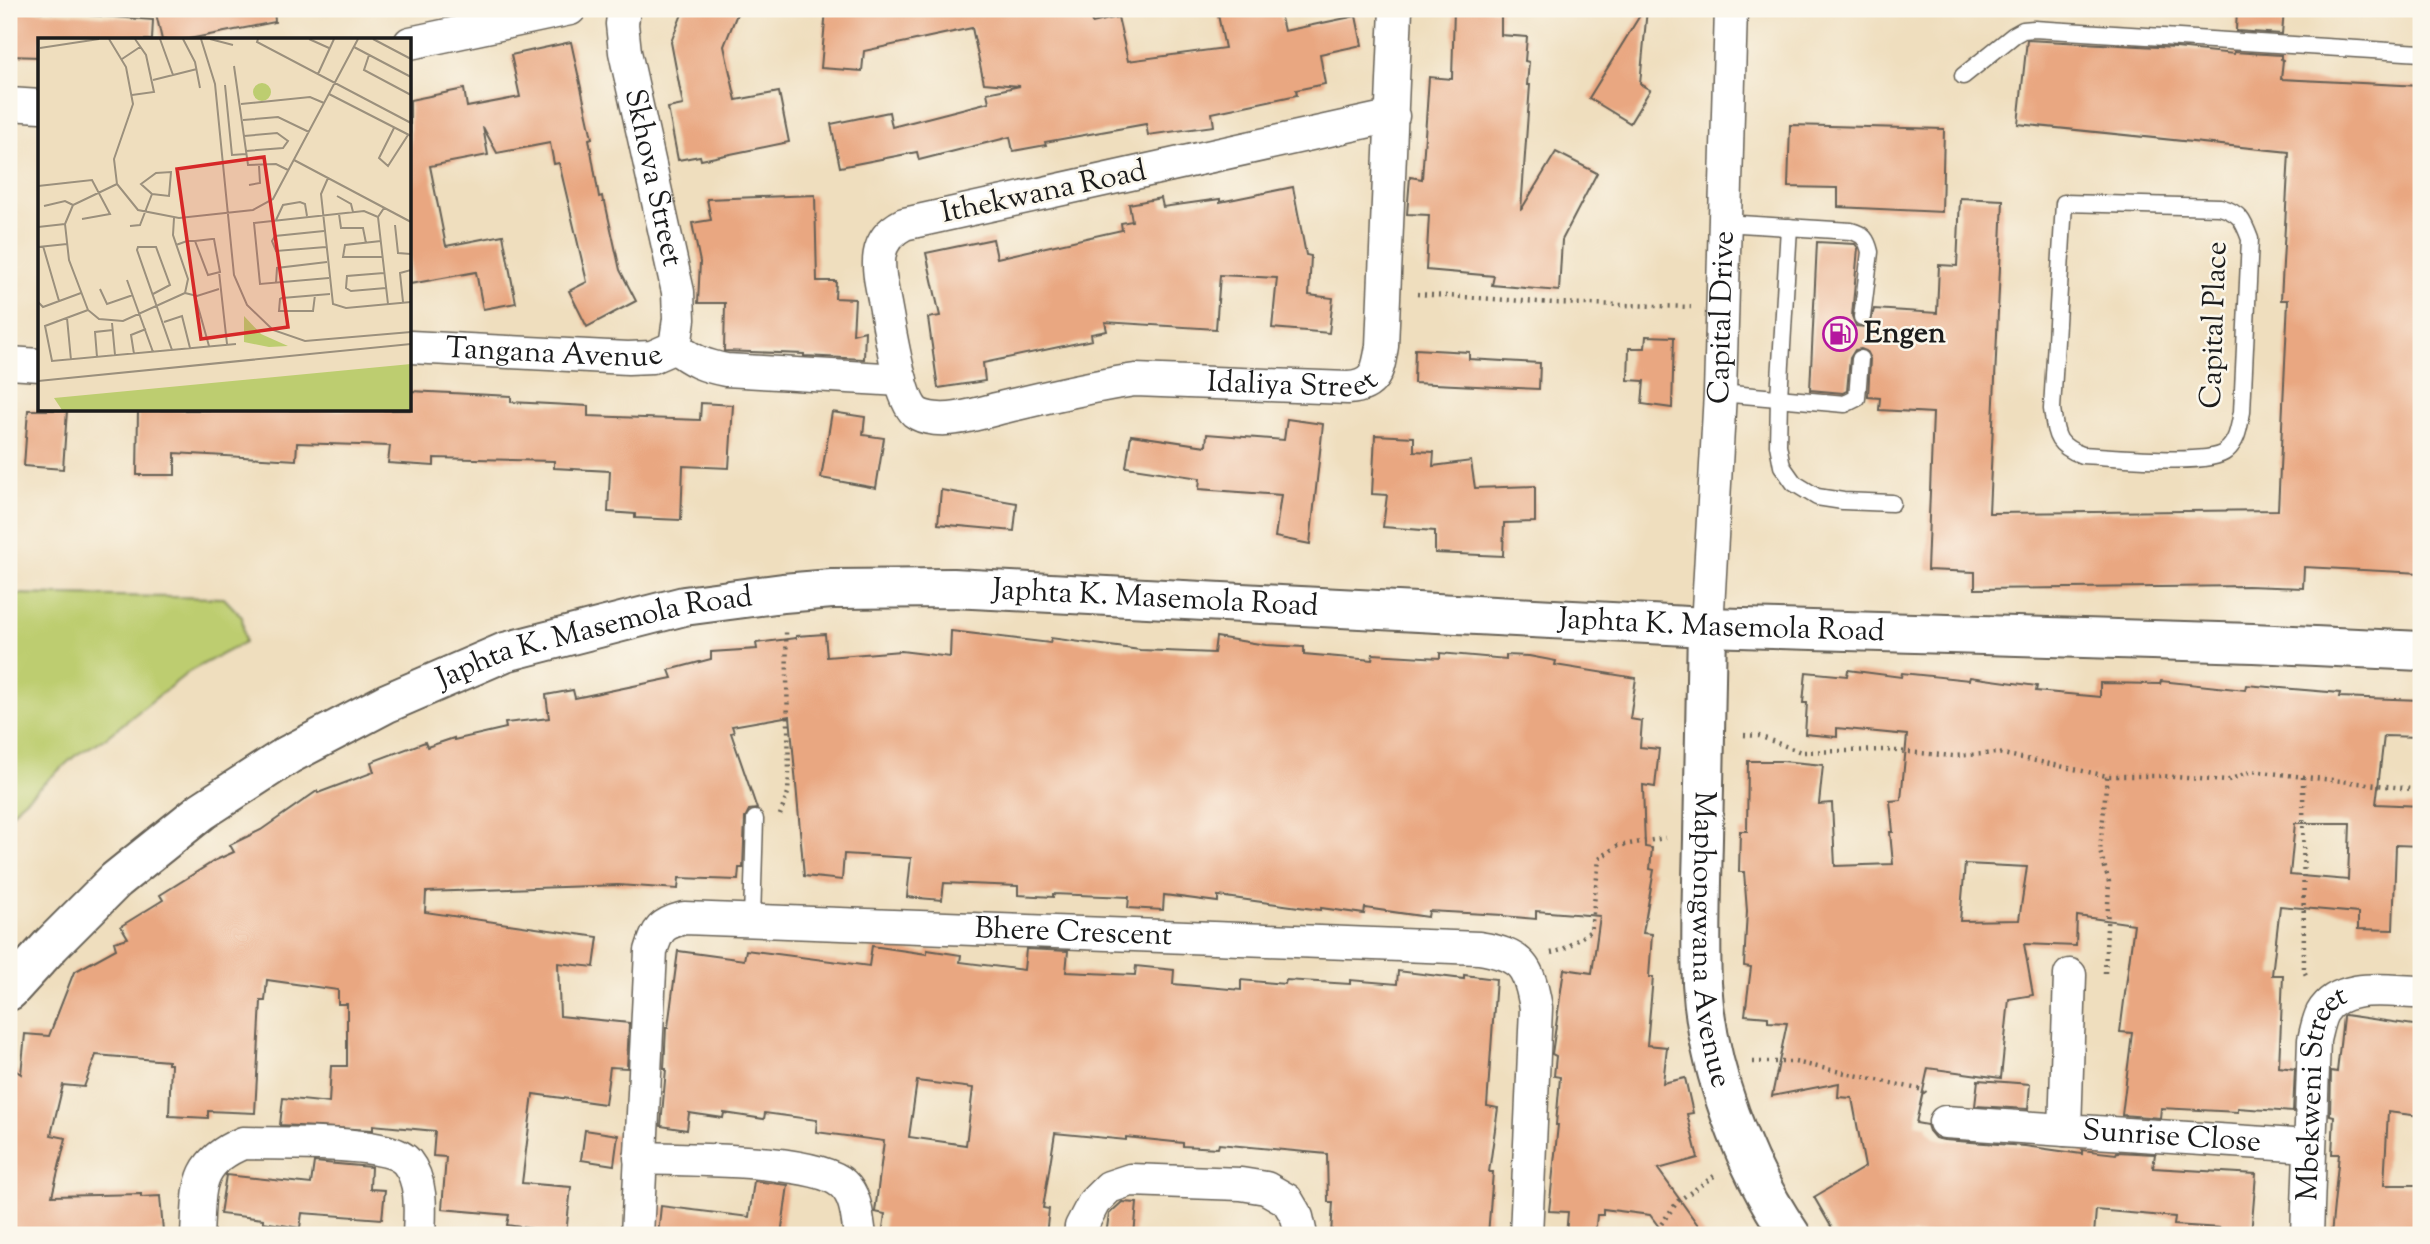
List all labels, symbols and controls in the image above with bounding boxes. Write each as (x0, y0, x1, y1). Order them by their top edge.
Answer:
inset map (38, 38, 411, 411)
street label: Skhova Street (612, 85, 693, 271)
street label: Ithekwana Road (937, 150, 1151, 236)
street label: Capital Drive (1698, 230, 1746, 405)
street label: Capital Place (2191, 241, 2239, 409)
place label: Engen (1864, 313, 1946, 356)
fuel station icon: Engen (1821, 315, 1859, 353)
street label: Tangana Avenue (445, 327, 670, 380)
street label: Idaliya Street (1206, 361, 1389, 410)
street label: Japhta K. Masemola Road (989, 568, 1320, 628)
street label: Japhta K. Masemola Road (428, 576, 755, 701)
street label: Japhta K. Masemola Road (1556, 598, 1885, 654)
street label: Maphongwana Avenue (1680, 791, 1742, 1093)
street label: Bhere Crescent (974, 907, 1173, 958)
street label: Mbekweni Street (2287, 975, 2354, 1202)
street label: Sunrise Close (2081, 1110, 2262, 1164)

